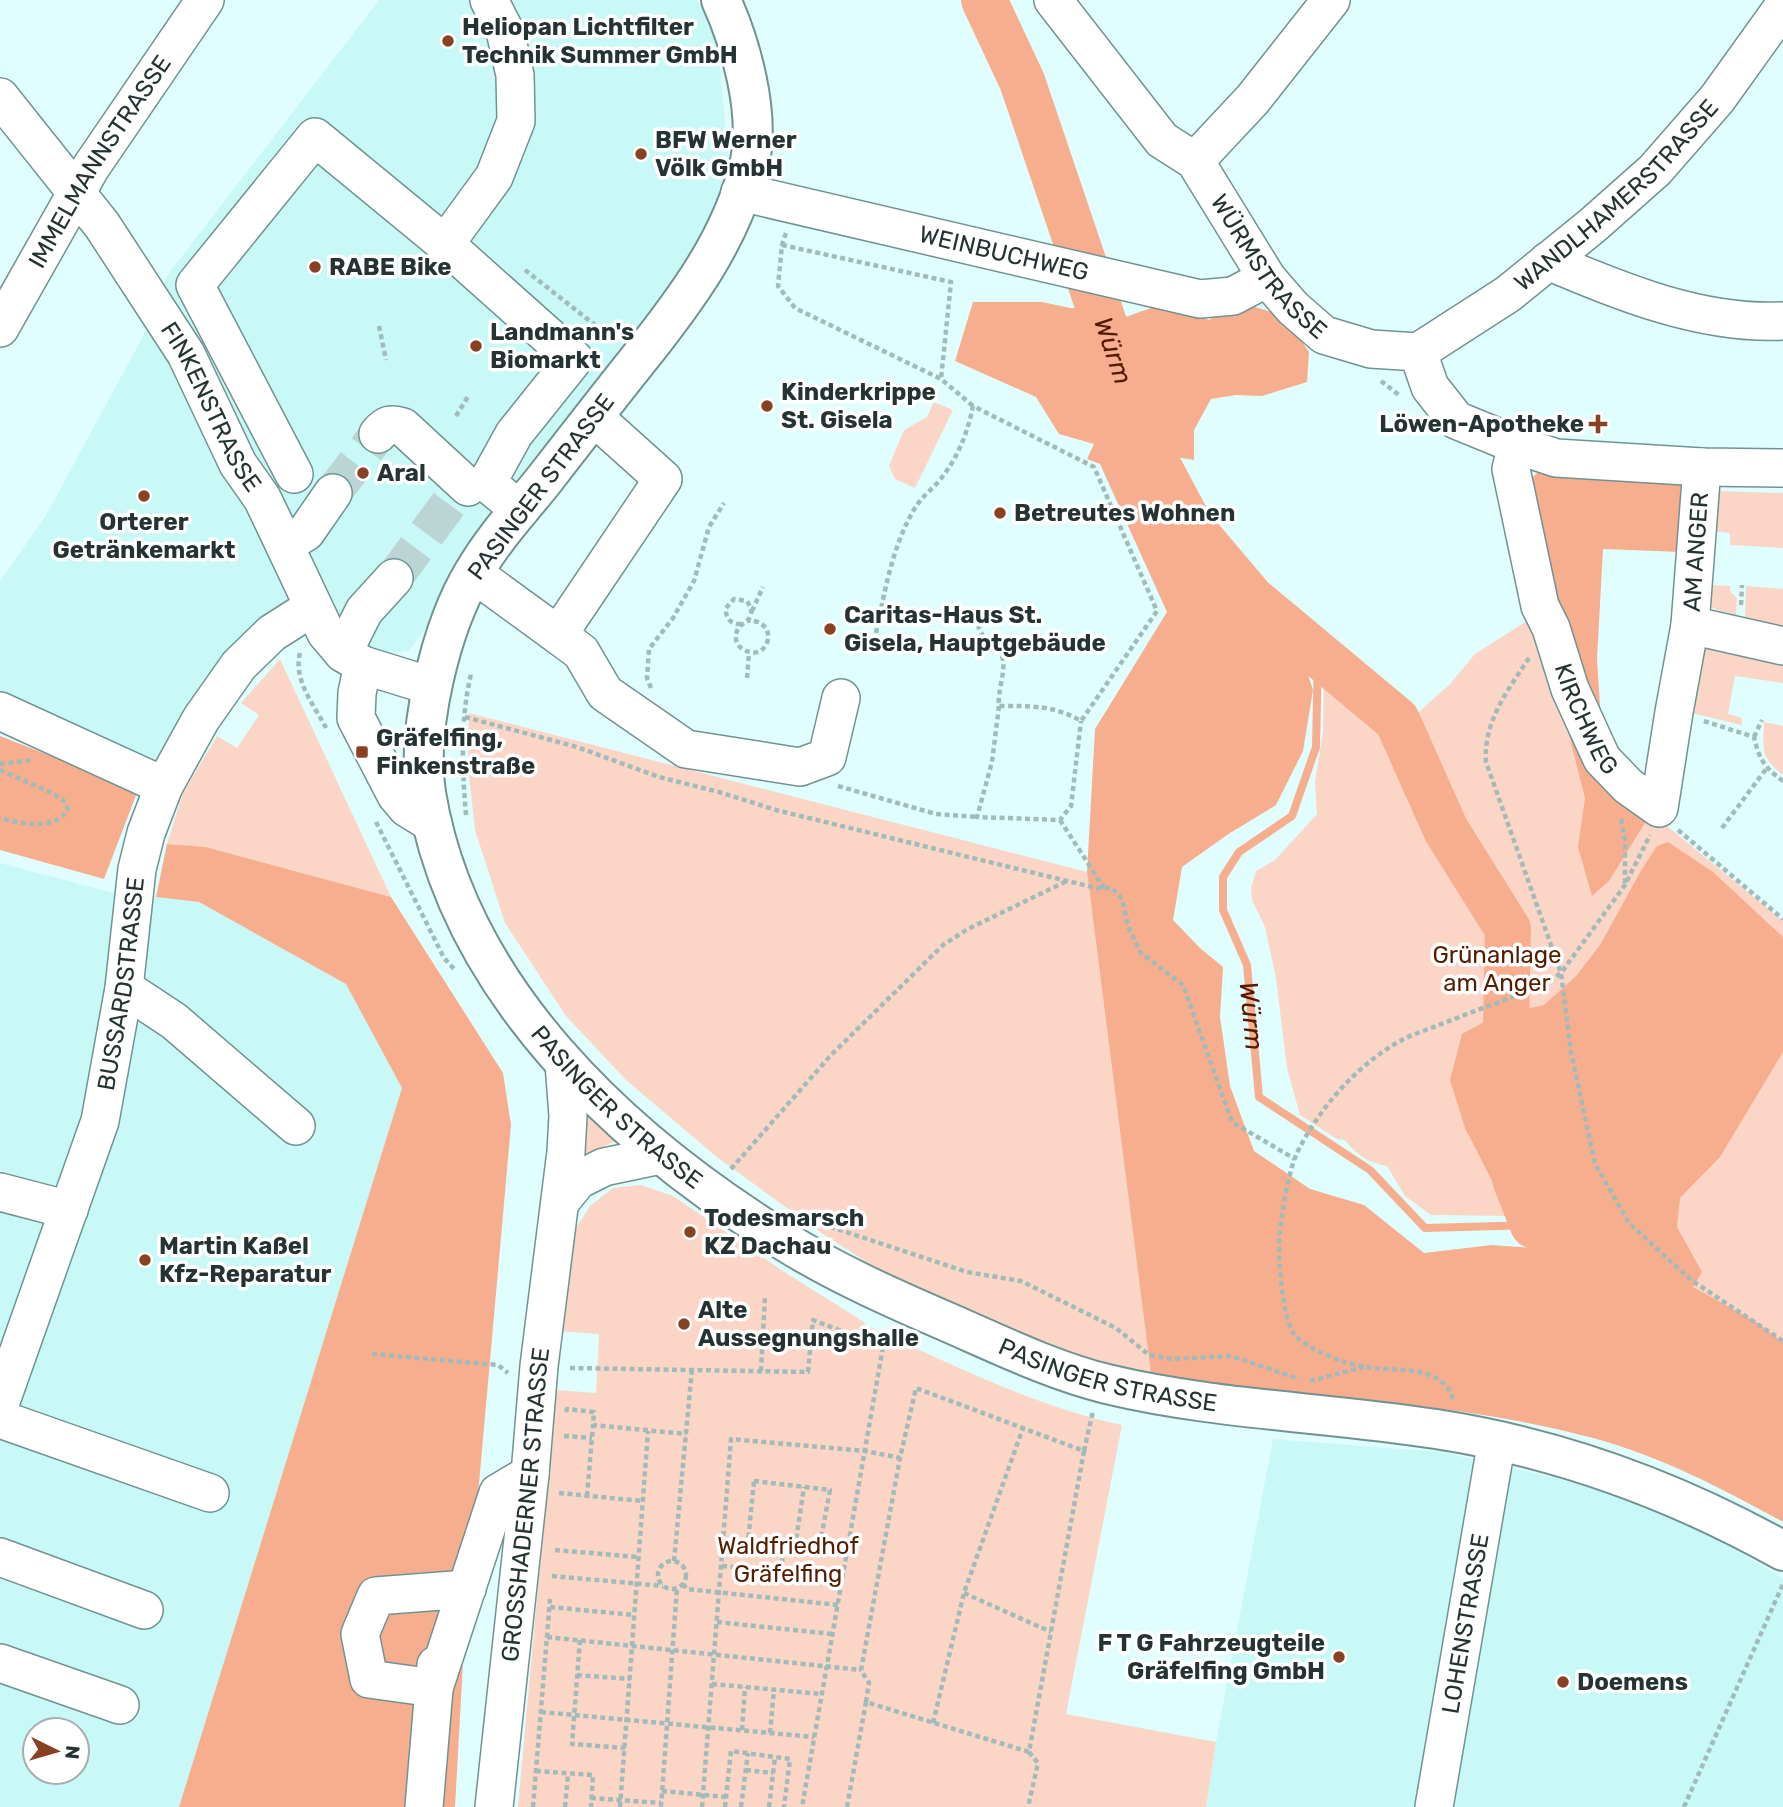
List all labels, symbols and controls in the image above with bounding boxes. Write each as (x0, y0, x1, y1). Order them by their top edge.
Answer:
place label: Heliopan Lichtfilter Technik Summer GmbH (462, 13, 738, 69)
marker: Heliopan Lichtfilter Technik Summer GmbH (440, 33, 456, 49)
street label: IMMELMANNSTRASSE (23, 50, 177, 273)
street label: WANDLHAMERSTRASSE (1509, 94, 1724, 297)
place label: BFW Werner Völk GmbH (655, 126, 797, 182)
marker: BFW Werner Völk GmbH (633, 146, 649, 162)
street label: WÜRMSTRASSE (1205, 189, 1332, 345)
street label: WEINBUCHWEG (917, 220, 1091, 287)
place label: RABE Bike (329, 253, 452, 281)
marker: RABE Bike (307, 259, 323, 275)
water label: Würm (1088, 313, 1139, 388)
street label: FINKENSTRASSE (155, 317, 267, 497)
place label: Landmann's Biomarkt (490, 318, 634, 374)
marker: Landmann's Biomarkt (468, 338, 484, 354)
place label: Kinderkrippe St. Gisela (781, 378, 936, 434)
street label: PASINGER STRASSE (462, 389, 620, 585)
marker: Kinderkrippe St. Gisela (759, 398, 775, 414)
place label: Löwen-Apotheke (1379, 410, 1584, 438)
marker: Löwen-Apotheke (1590, 416, 1606, 432)
place label: Aral (377, 459, 426, 487)
marker: Aral (355, 465, 371, 481)
marker: Orterer Getränkemarkt (136, 488, 152, 504)
street label: AM ANGER (1678, 491, 1714, 613)
place label: Betreutes Wohnen (1014, 499, 1235, 527)
marker: Betreutes Wohnen (992, 505, 1008, 521)
place label: Orterer Getränkemarkt (52, 508, 236, 564)
place label: Caritas-Haus St. Gisela, Hauptgebäude (844, 601, 1106, 657)
marker: Caritas-Haus St. Gisela, Hauptgebäude (822, 621, 838, 637)
street label: KIRCHWEG (1549, 660, 1624, 781)
place label: Gräfelfing, Finkenstraße (376, 724, 535, 780)
marker: Gräfelfing, Finkenstraße (354, 744, 370, 760)
street label: BUSSARDSTRASSE (92, 876, 150, 1093)
park label: Grünanlage am Anger (1432, 941, 1562, 997)
water label: Würm (1233, 980, 1270, 1052)
street label: PASINGER STRASSE (525, 1020, 708, 1195)
place label: Todesmarsch KZ Dachau (704, 1204, 864, 1260)
marker: Todesmarsch KZ Dachau (682, 1224, 698, 1240)
place label: Martin Kaßel Kfz-Reparatur (159, 1232, 332, 1288)
marker: Martin Kaßel Kfz-Reparatur (137, 1252, 153, 1268)
place label: Alte Aussegnungshalle (698, 1296, 919, 1352)
marker: Alte Aussegnungshalle (676, 1316, 692, 1332)
street label: PASINGER STRASSE (994, 1332, 1219, 1417)
street label: GROSSHADERNER STRASSE (496, 1346, 555, 1663)
street label: LOHENSTRASSE (1436, 1531, 1495, 1716)
park label: Waldfriedhof Gräfelfing (717, 1532, 859, 1588)
place label: F T G Fahrzeugteile Gräfelfing GmbH (1097, 1629, 1325, 1685)
marker: F T G Fahrzeugteile Gräfelfing GmbH (1331, 1649, 1347, 1665)
place label: Doemens (1577, 1668, 1688, 1696)
marker: Doemens (1555, 1674, 1571, 1690)
north arrow (21, 1716, 91, 1786)
text: N (60, 1745, 84, 1760)

